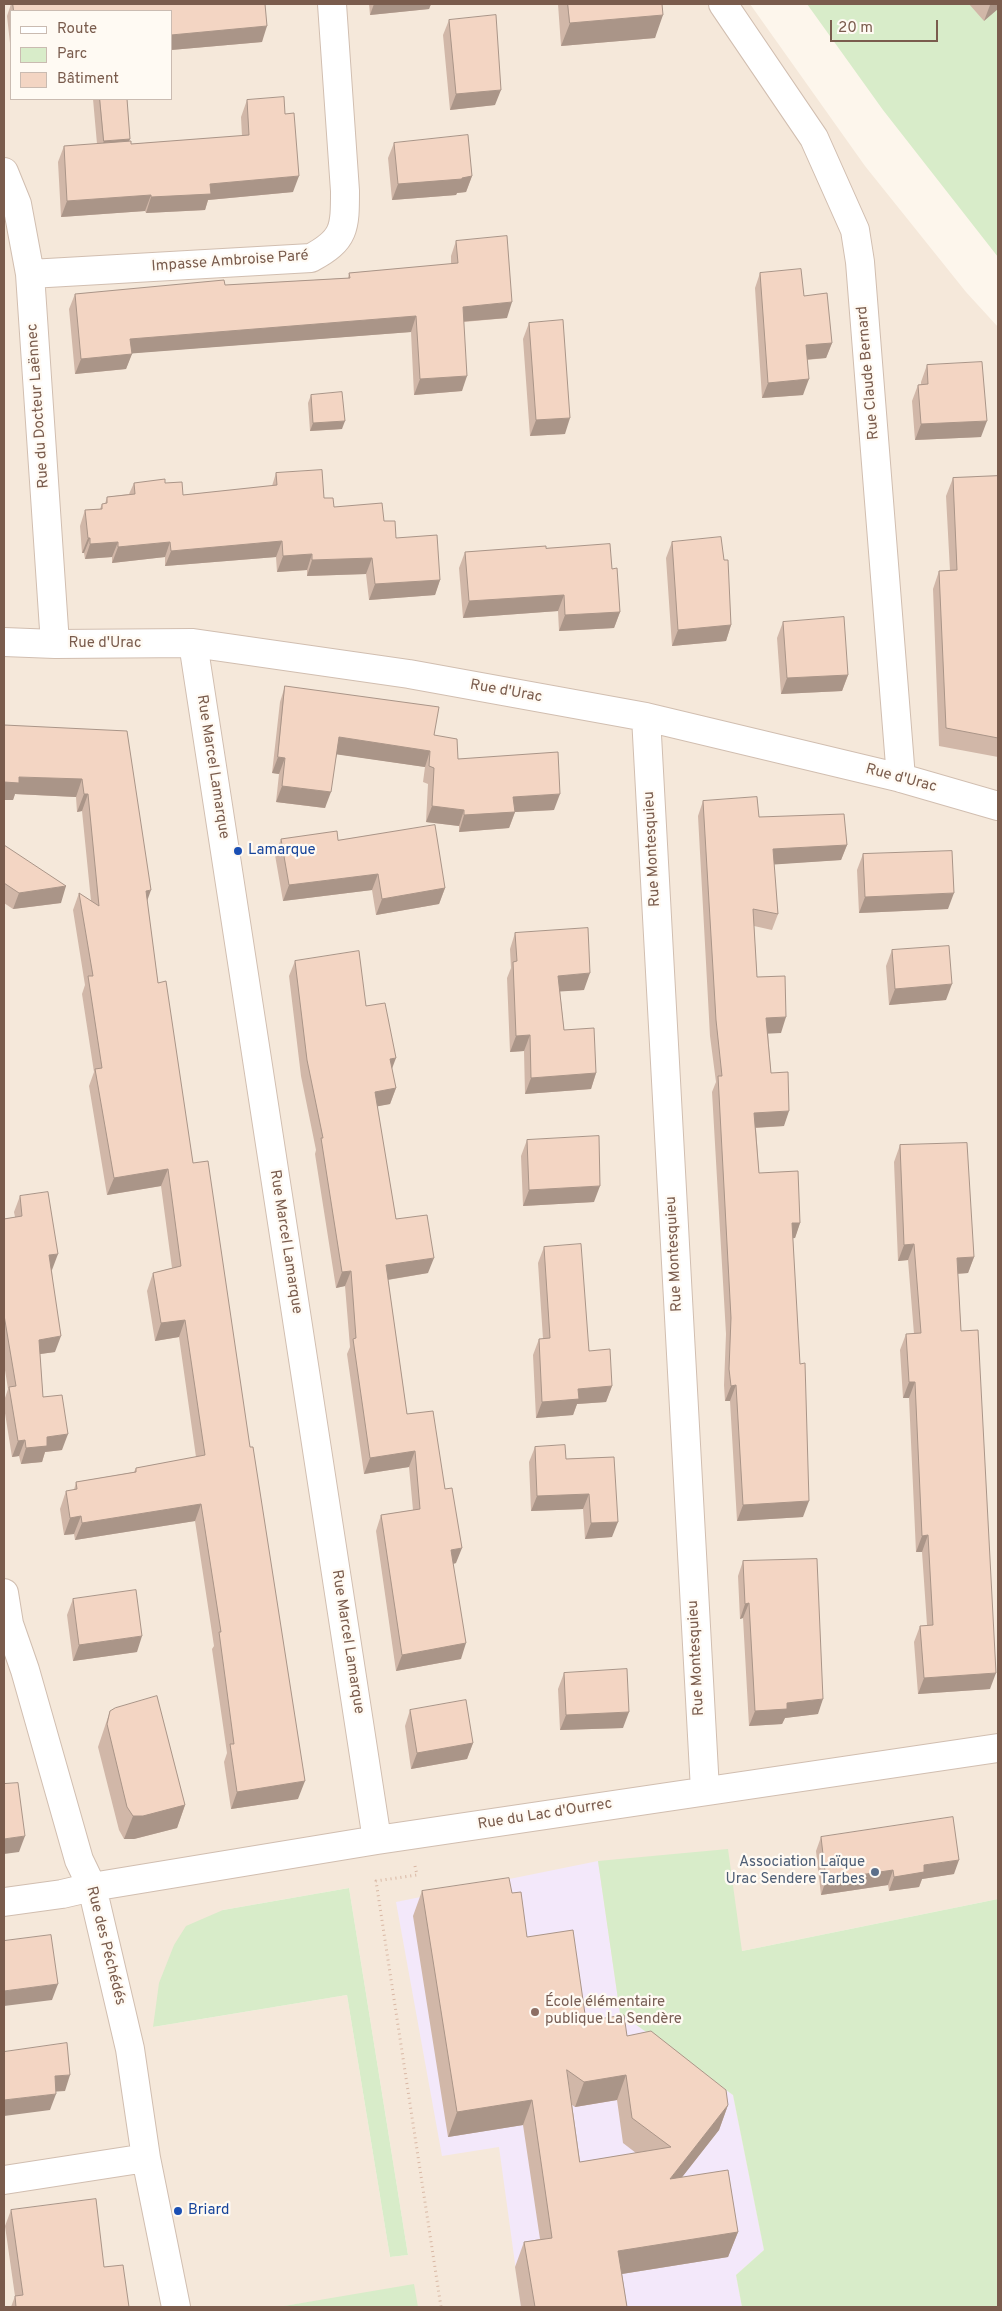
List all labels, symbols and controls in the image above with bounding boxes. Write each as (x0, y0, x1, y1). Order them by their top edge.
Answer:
legend (10, 10, 172, 100)
scale bar (832, 10, 940, 42)
text: 20 m (838, 19, 873, 38)
text: Route (57, 20, 97, 39)
text: Parc (57, 45, 87, 64)
text: Bâtiment (57, 70, 119, 89)
street label: Impasse Ambroise Paré (151, 248, 309, 276)
street label: Rue Claude Bernard (854, 305, 884, 441)
street label: Rue du Docteur Laënnec (24, 323, 54, 489)
street label: Rue d'Urac (69, 635, 141, 653)
street label: Rue d'Urac (469, 677, 543, 707)
street label: Rue Marcel Lamarque (192, 694, 232, 840)
street label: Rue d'Urac (863, 761, 939, 797)
street label: Rue Montesquieu (641, 791, 665, 907)
place label: Lamarque (248, 842, 316, 860)
marker: Lamarque (232, 845, 244, 857)
street label: Rue Marcel Lamarque (265, 1169, 305, 1315)
street label: Rue Montesquieu (663, 1196, 687, 1312)
street label: Rue Marcel Lamarque (327, 1569, 367, 1715)
street label: Rue Montesquieu (685, 1600, 709, 1716)
street label: Rue du Lac d'Ourrec (477, 1795, 613, 1835)
place label: Association Laïque Urac Sendere Tarbes (725, 1854, 865, 1889)
marker: Association Laïque Urac Sendere Tarbes (869, 1866, 881, 1878)
street label: Rue des Péchédés (82, 1885, 128, 2007)
place label: École élémentaire publique La Sendère (545, 1994, 682, 2029)
marker: École élémentaire publique La Sendère (529, 2006, 541, 2018)
place label: Briard (188, 2202, 229, 2220)
marker: Briard (172, 2205, 184, 2217)

